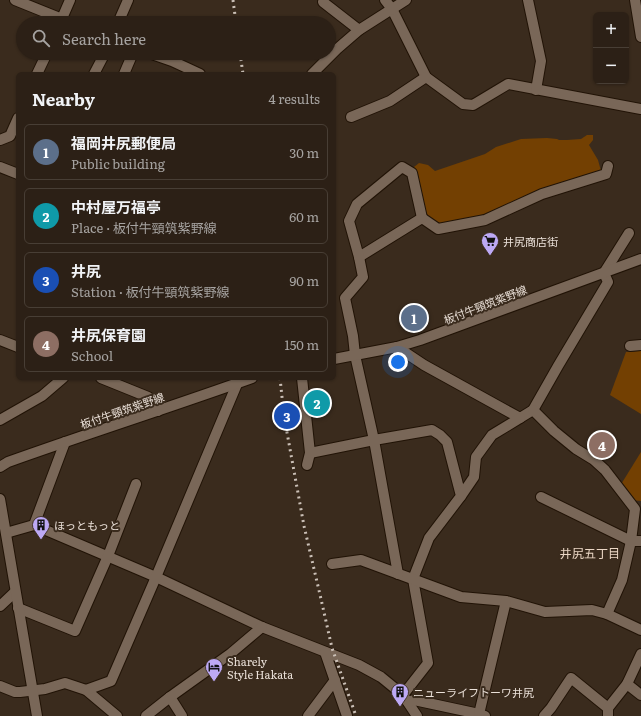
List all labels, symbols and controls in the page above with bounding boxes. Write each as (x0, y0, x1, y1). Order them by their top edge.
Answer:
map controls (593, 12, 629, 84)
button: + (593, 12, 629, 48)
search box (16, 16, 336, 60)
icon: search (30, 27, 52, 49)
text: Search here (62, 27, 146, 50)
button: − (593, 48, 629, 84)
text: Nearby (32, 86, 95, 111)
text: 4 results (269, 89, 320, 108)
text: 福岡井尻郵便局 (71, 131, 176, 154)
text: 1 (43, 143, 49, 162)
text: 30 m (289, 143, 319, 162)
text: Public building (71, 154, 165, 173)
text: 中村屋万福亭 (71, 195, 161, 218)
text: 2 (43, 207, 49, 226)
text: 60 m (289, 207, 319, 226)
text: Place · 板付牛頸筑紫野線 (71, 218, 217, 237)
supermarket icon: 井尻商店街 (480, 231, 500, 256)
place label: 井尻商店街 (503, 233, 558, 249)
text: 井尻 (71, 259, 101, 282)
text: 3 (42, 271, 50, 290)
text: 90 m (289, 271, 319, 290)
street label: 板付牛頸筑紫野線 (441, 281, 529, 327)
text: Station · 板付牛頸筑紫野線 (71, 282, 230, 301)
pin: 1 (401, 303, 427, 333)
text: 井尻保育園 (71, 323, 146, 346)
text: 4 (42, 335, 50, 354)
text: 150 m (284, 335, 319, 354)
text: School (71, 346, 113, 365)
your location (388, 352, 408, 372)
street label: 板付牛頸筑紫野線 (78, 388, 166, 432)
pin: 2 (304, 388, 330, 418)
pin: 3 (274, 401, 300, 431)
pin: 4 (589, 430, 615, 460)
building icon: ほっともっと (31, 515, 51, 540)
place label: ほっともっと (54, 517, 120, 533)
district label: 井尻五丁目 (560, 544, 620, 562)
place label: Sharely Style Hakata (227, 653, 293, 682)
hotel icon: Sharely Style Hakata (204, 657, 224, 682)
building icon: ニューライフトーワ井尻 (390, 682, 410, 707)
place label: ニューライフトーワ井尻 (413, 684, 534, 700)

